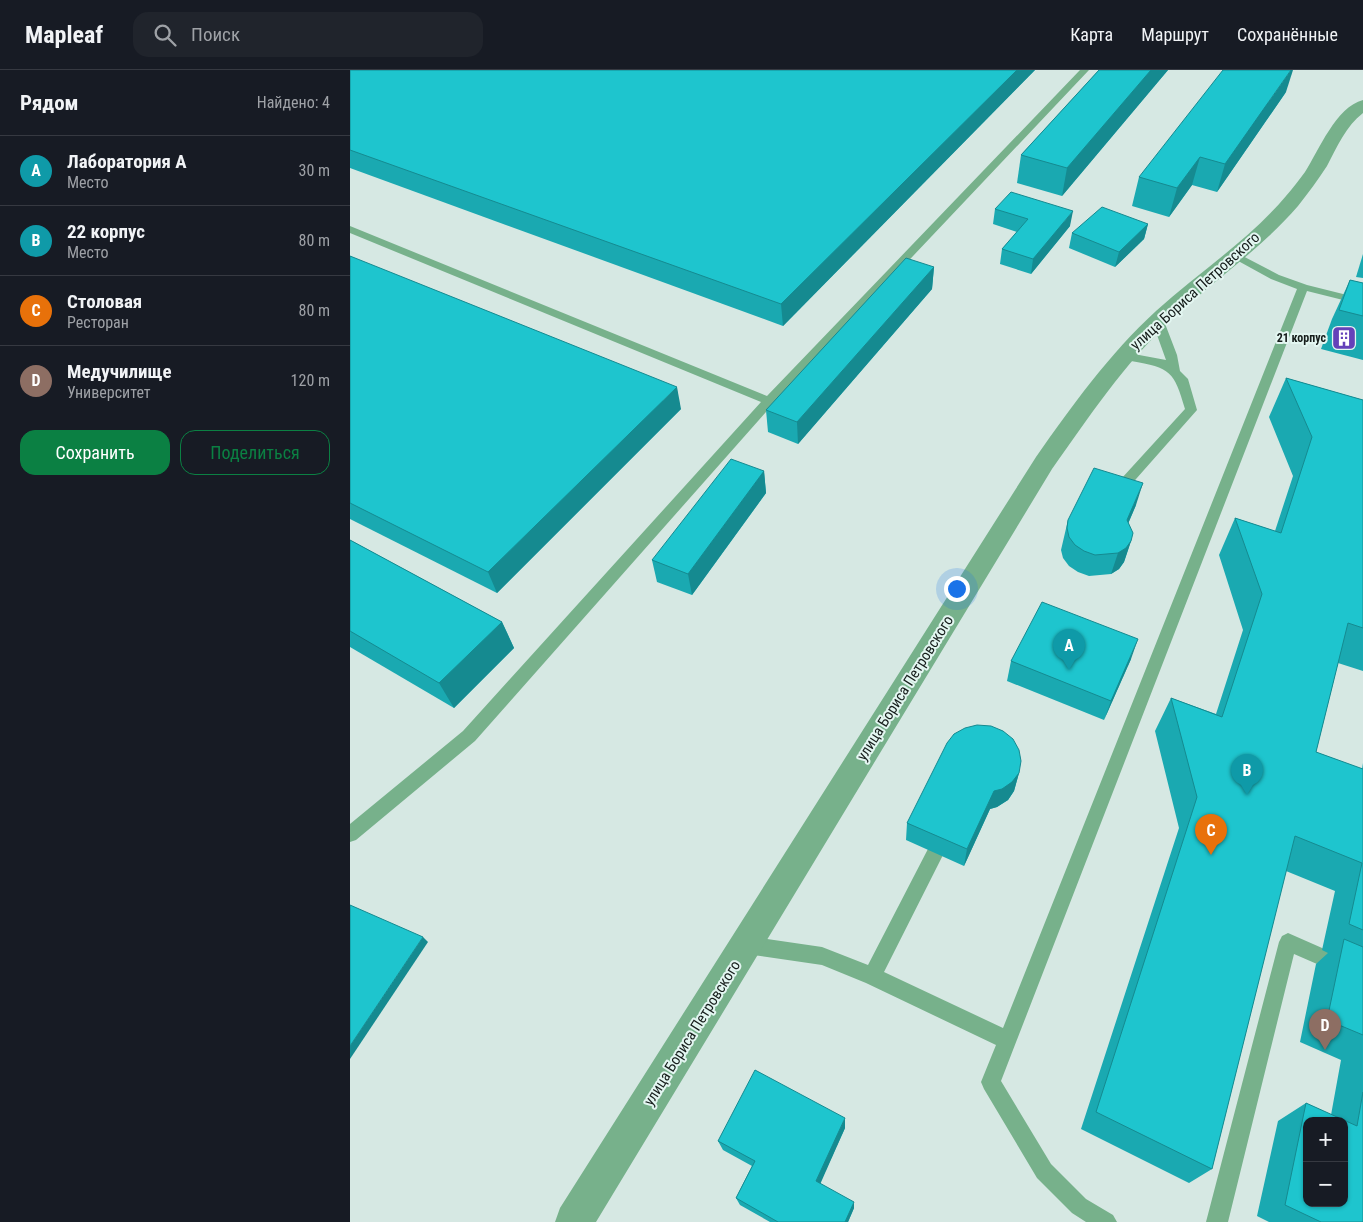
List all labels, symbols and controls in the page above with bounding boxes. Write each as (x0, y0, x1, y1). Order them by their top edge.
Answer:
search box (133, 12, 483, 57)
text: Mapleaf (25, 21, 103, 49)
icon: search (151, 21, 179, 49)
text: Поиск (191, 23, 240, 46)
text: Карта (1070, 24, 1113, 45)
text: Маршрут (1141, 24, 1209, 45)
text: Сохранённые (1237, 24, 1338, 45)
text: Рядом (20, 91, 79, 115)
text: Найдено: 4 (257, 93, 330, 112)
text: Лаборатория А (67, 150, 187, 173)
text: A (31, 161, 41, 180)
text: 30 m (298, 161, 330, 180)
text: Место (67, 173, 108, 192)
text: 22 корпус (67, 220, 145, 243)
street label: улица Бориса Петровского (1127, 228, 1263, 354)
text: B (32, 231, 40, 250)
text: 80 m (298, 231, 330, 250)
text: Место (67, 243, 108, 262)
text: Столовая (67, 290, 142, 313)
text: C (31, 301, 41, 320)
text: 80 m (298, 301, 330, 320)
text: Ресторан (67, 313, 129, 332)
building icon: 21 корпус (1331, 325, 1357, 351)
place label: 21 корпус (1277, 331, 1326, 345)
text: Медучилище (67, 360, 172, 383)
text: D (31, 371, 41, 390)
text: 120 m (291, 371, 330, 390)
text: Университет (67, 383, 151, 402)
button: Сохранить (20, 430, 170, 475)
button: Поделиться (180, 430, 330, 475)
your location (944, 576, 970, 602)
street label: улица Бориса Петровского (853, 612, 957, 764)
pin: A (1053, 629, 1085, 670)
pin: B (1231, 754, 1263, 795)
pin: C (1195, 814, 1227, 855)
street label: улица Бориса Петровского (640, 957, 744, 1109)
pin: D (1309, 1009, 1341, 1050)
map controls (1303, 1117, 1348, 1207)
button: + (1303, 1117, 1348, 1162)
button: − (1303, 1162, 1348, 1207)

